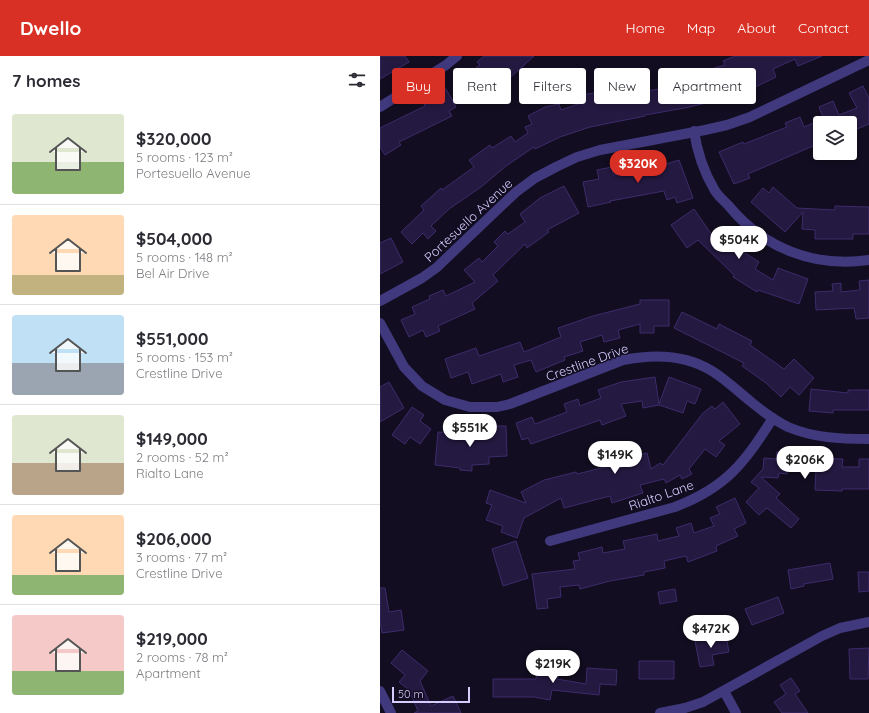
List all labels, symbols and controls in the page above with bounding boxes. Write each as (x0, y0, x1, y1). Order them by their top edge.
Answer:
text: Dwello (20, 16, 81, 40)
text: Home (626, 19, 665, 37)
text: Map (687, 19, 715, 37)
text: About (737, 19, 776, 37)
text: Contact (798, 19, 849, 37)
chip: Buy (392, 68, 445, 104)
chip: Rent (453, 68, 511, 104)
chip: Filters (519, 68, 586, 104)
chip: New (594, 68, 650, 104)
chip: Apartment (658, 68, 756, 104)
icon: filters (346, 69, 368, 91)
text: 7 homes (12, 70, 81, 91)
map controls (813, 116, 857, 160)
button: layers (813, 116, 857, 160)
text: $320,000 (136, 128, 211, 149)
icon: home (44, 130, 92, 178)
text: 5 rooms · 123 m² (136, 149, 233, 165)
pin: $320K (610, 150, 666, 184)
text: $320K (619, 155, 657, 171)
text: Portesuello Avenue (136, 165, 251, 181)
street label: Portesuello Avenue (421, 175, 515, 265)
pin: $504K (711, 226, 767, 260)
text: $504,000 (136, 228, 212, 249)
icon: home (44, 231, 92, 279)
text: $504K (719, 231, 759, 247)
text: 5 rooms · 148 m² (136, 249, 233, 265)
text: Bel Air Drive (136, 265, 209, 281)
text: $551,000 (136, 328, 208, 349)
icon: home (44, 331, 92, 379)
street label: Crestline Drive (544, 340, 630, 384)
text: 5 rooms · 153 m² (136, 349, 233, 365)
text: Crestline Drive (136, 365, 223, 381)
pin: $551K (442, 414, 498, 448)
text: $551K (452, 419, 488, 435)
text: $149,000 (136, 428, 208, 449)
icon: home (44, 431, 92, 479)
pin: $149K (587, 441, 643, 475)
text: $149K (597, 446, 633, 462)
pin: $206K (777, 446, 833, 480)
text: 2 rooms · 52 m² (136, 449, 229, 465)
text: $206K (786, 451, 824, 467)
text: Rialto Lane (136, 465, 204, 481)
street label: Rialto Lane (626, 476, 696, 514)
text: $206,000 (136, 528, 212, 549)
icon: home (44, 531, 92, 579)
text: 3 rooms · 77 m² (136, 549, 227, 565)
text: Crestline Drive (136, 565, 223, 581)
pin: $472K (683, 615, 739, 649)
text: $472K (692, 620, 730, 636)
text: $219,000 (136, 628, 208, 649)
icon: home (44, 631, 92, 679)
text: 2 rooms · 78 m² (136, 649, 228, 665)
pin: $219K (525, 650, 581, 684)
text: $219K (535, 655, 571, 671)
text: Apartment (136, 665, 201, 681)
scale bar (392, 685, 470, 704)
text: 50 m (398, 687, 424, 701)

